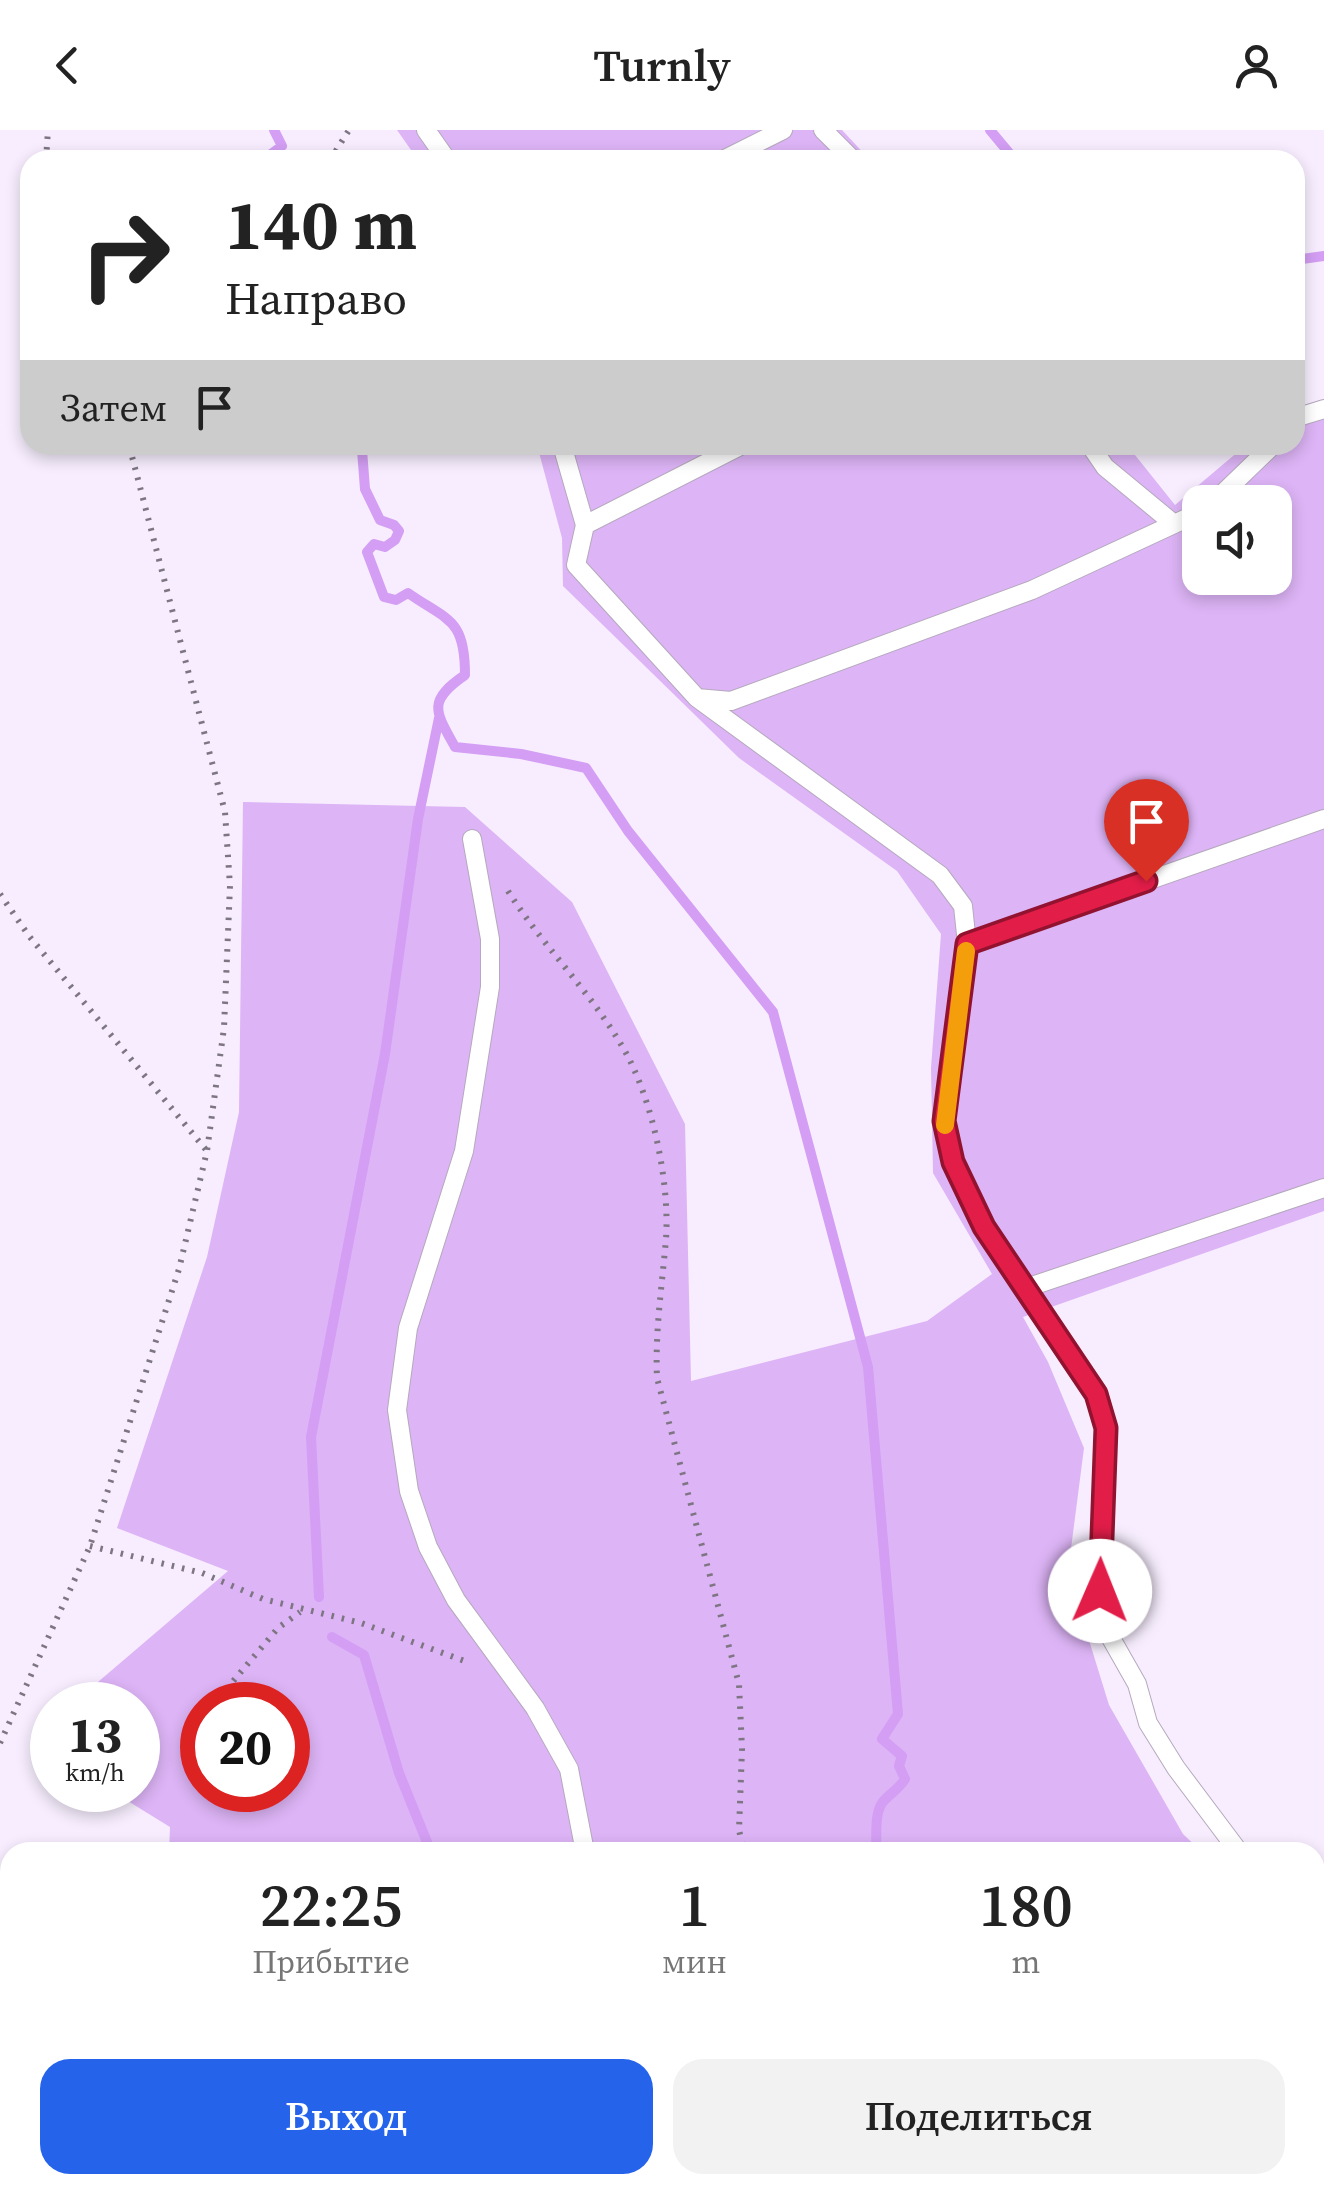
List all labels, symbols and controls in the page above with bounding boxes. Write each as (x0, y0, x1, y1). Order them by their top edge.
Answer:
text: Turnly (593, 34, 731, 96)
icon: back (40, 38, 95, 93)
icon: person (1229, 38, 1284, 93)
text: 140 m (225, 176, 417, 272)
icon: right (60, 190, 190, 320)
text: Направо (225, 267, 407, 329)
icon: arrive (187, 380, 242, 435)
text: Затем (60, 382, 167, 434)
map controls (1182, 485, 1292, 595)
button: sound (1182, 485, 1292, 595)
pin (1104, 779, 1189, 882)
icon: arrive (1119, 794, 1174, 849)
position arrow (1048, 1539, 1152, 1643)
speed limit sign: 20 (180, 1682, 310, 1812)
text: 13 (68, 1700, 122, 1769)
text: km/h (65, 1755, 125, 1789)
text: 22:25 (260, 1864, 402, 1946)
text: 1 (679, 1864, 710, 1946)
text: 180 (979, 1864, 1073, 1946)
text: Прибытие (252, 1940, 410, 1984)
text: мин (662, 1940, 727, 1984)
text: m (1011, 1940, 1040, 1984)
button: Выход (40, 2059, 653, 2174)
button: Поделиться (673, 2059, 1285, 2174)

